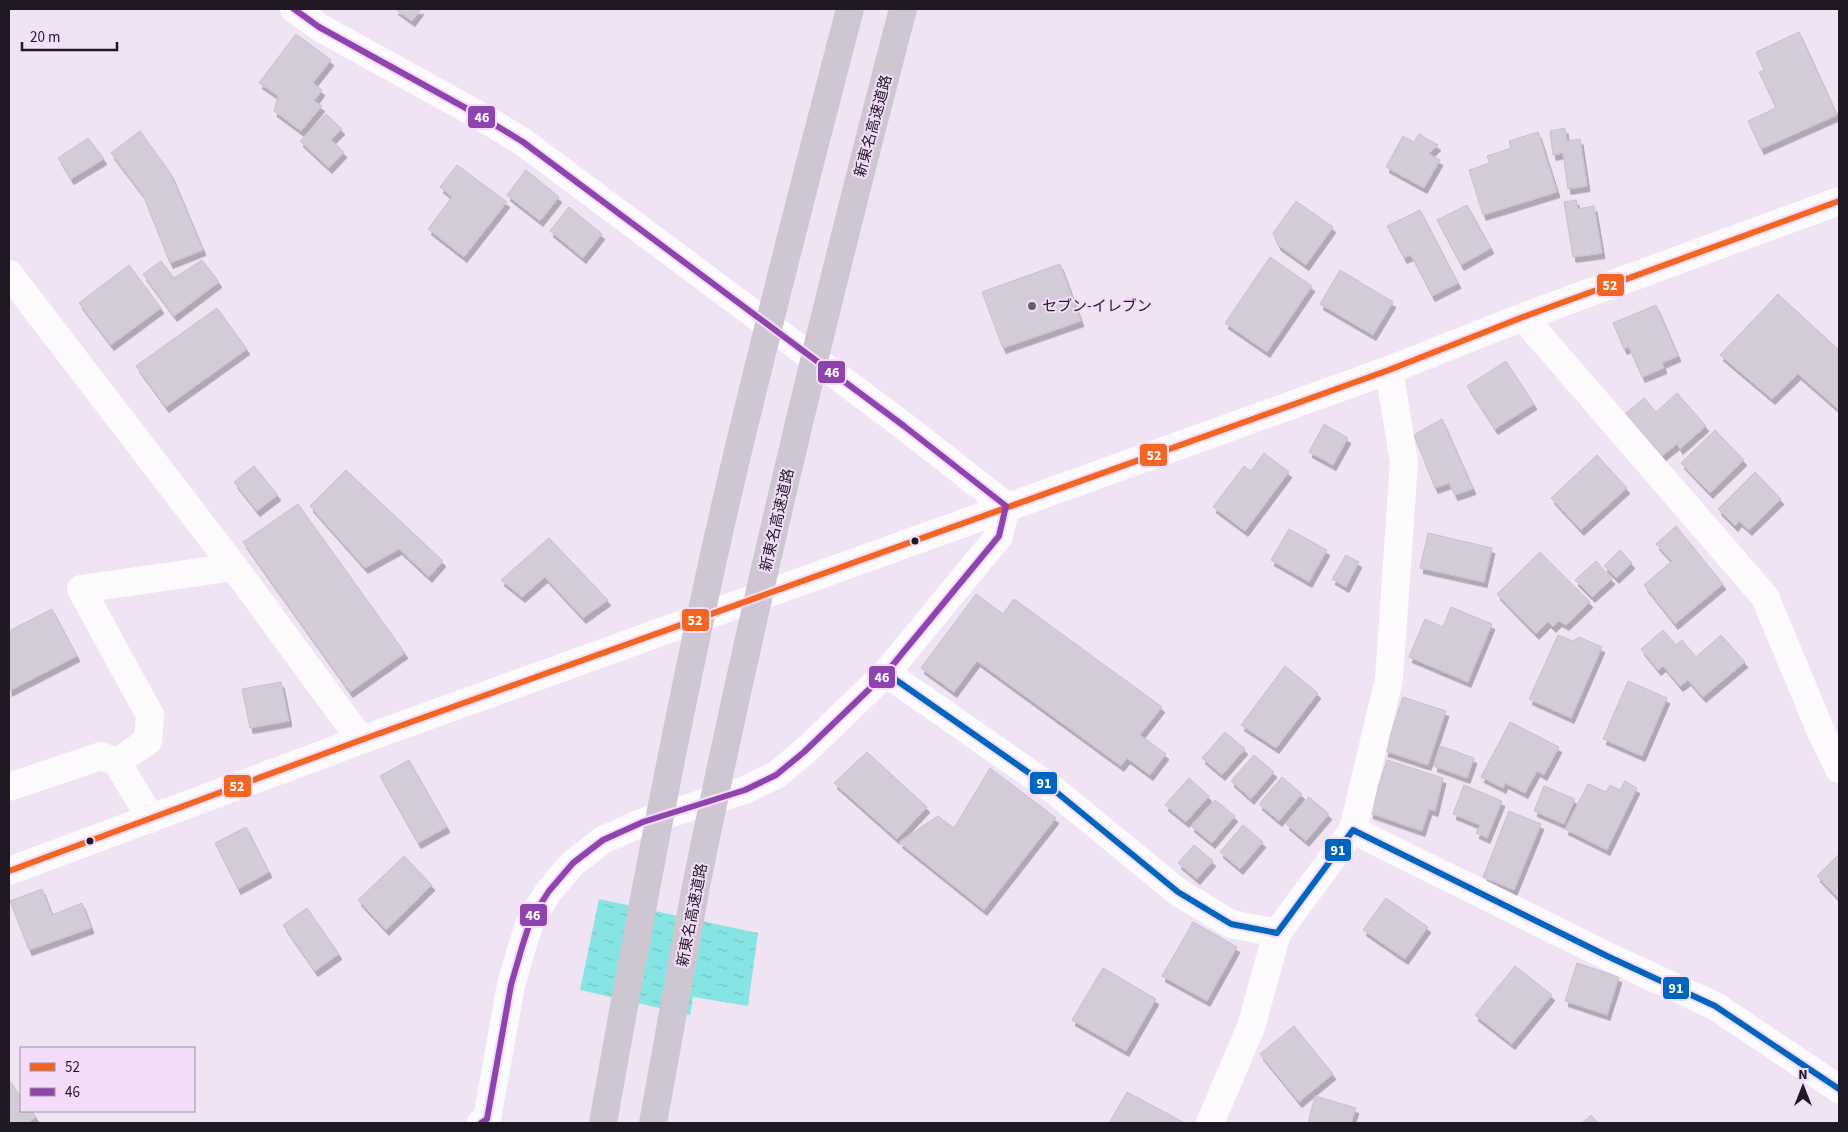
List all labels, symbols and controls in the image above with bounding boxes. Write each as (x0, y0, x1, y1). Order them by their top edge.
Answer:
scale bar (22, 20, 118, 52)
text: 20 m (30, 27, 60, 48)
street label: 新東名高速道路 (850, 73, 897, 180)
line badge: 46 (467, 105, 496, 129)
text: 46 (475, 108, 489, 128)
line badge: 52 (1596, 273, 1625, 297)
text: 52 (1603, 276, 1617, 296)
place label: セブン-イレブン (1042, 296, 1152, 317)
marker: セブン-イレブン (1026, 300, 1038, 312)
line badge: 46 (817, 360, 846, 384)
text: 46 (825, 363, 839, 383)
line badge: 52 (1139, 443, 1168, 467)
text: 52 (1147, 446, 1161, 466)
street label: 新東名高速道路 (755, 467, 800, 574)
unlabelled marker (910, 536, 920, 546)
line badge: 52 (681, 608, 710, 632)
text: 52 (688, 611, 702, 631)
line badge: 46 (868, 665, 896, 689)
text: 46 (875, 668, 889, 688)
line badge: 91 (1029, 771, 1058, 795)
line badge: 52 (223, 774, 252, 798)
text: 91 (1037, 774, 1051, 794)
text: 52 (230, 777, 244, 797)
unlabelled marker (85, 836, 95, 846)
line badge: 91 (1324, 838, 1352, 862)
text: 91 (1331, 841, 1345, 861)
street label: 新東名高速道路 (672, 862, 713, 969)
line badge: 46 (519, 903, 548, 927)
text: 46 (526, 906, 540, 926)
line badge: 91 (1662, 976, 1690, 1000)
text: 91 (1669, 979, 1683, 999)
legend (20, 1047, 195, 1112)
text: 52 (65, 1057, 80, 1078)
north arrow (1778, 1062, 1828, 1112)
text: N (1798, 1065, 1808, 1085)
text: 46 (65, 1082, 80, 1103)

